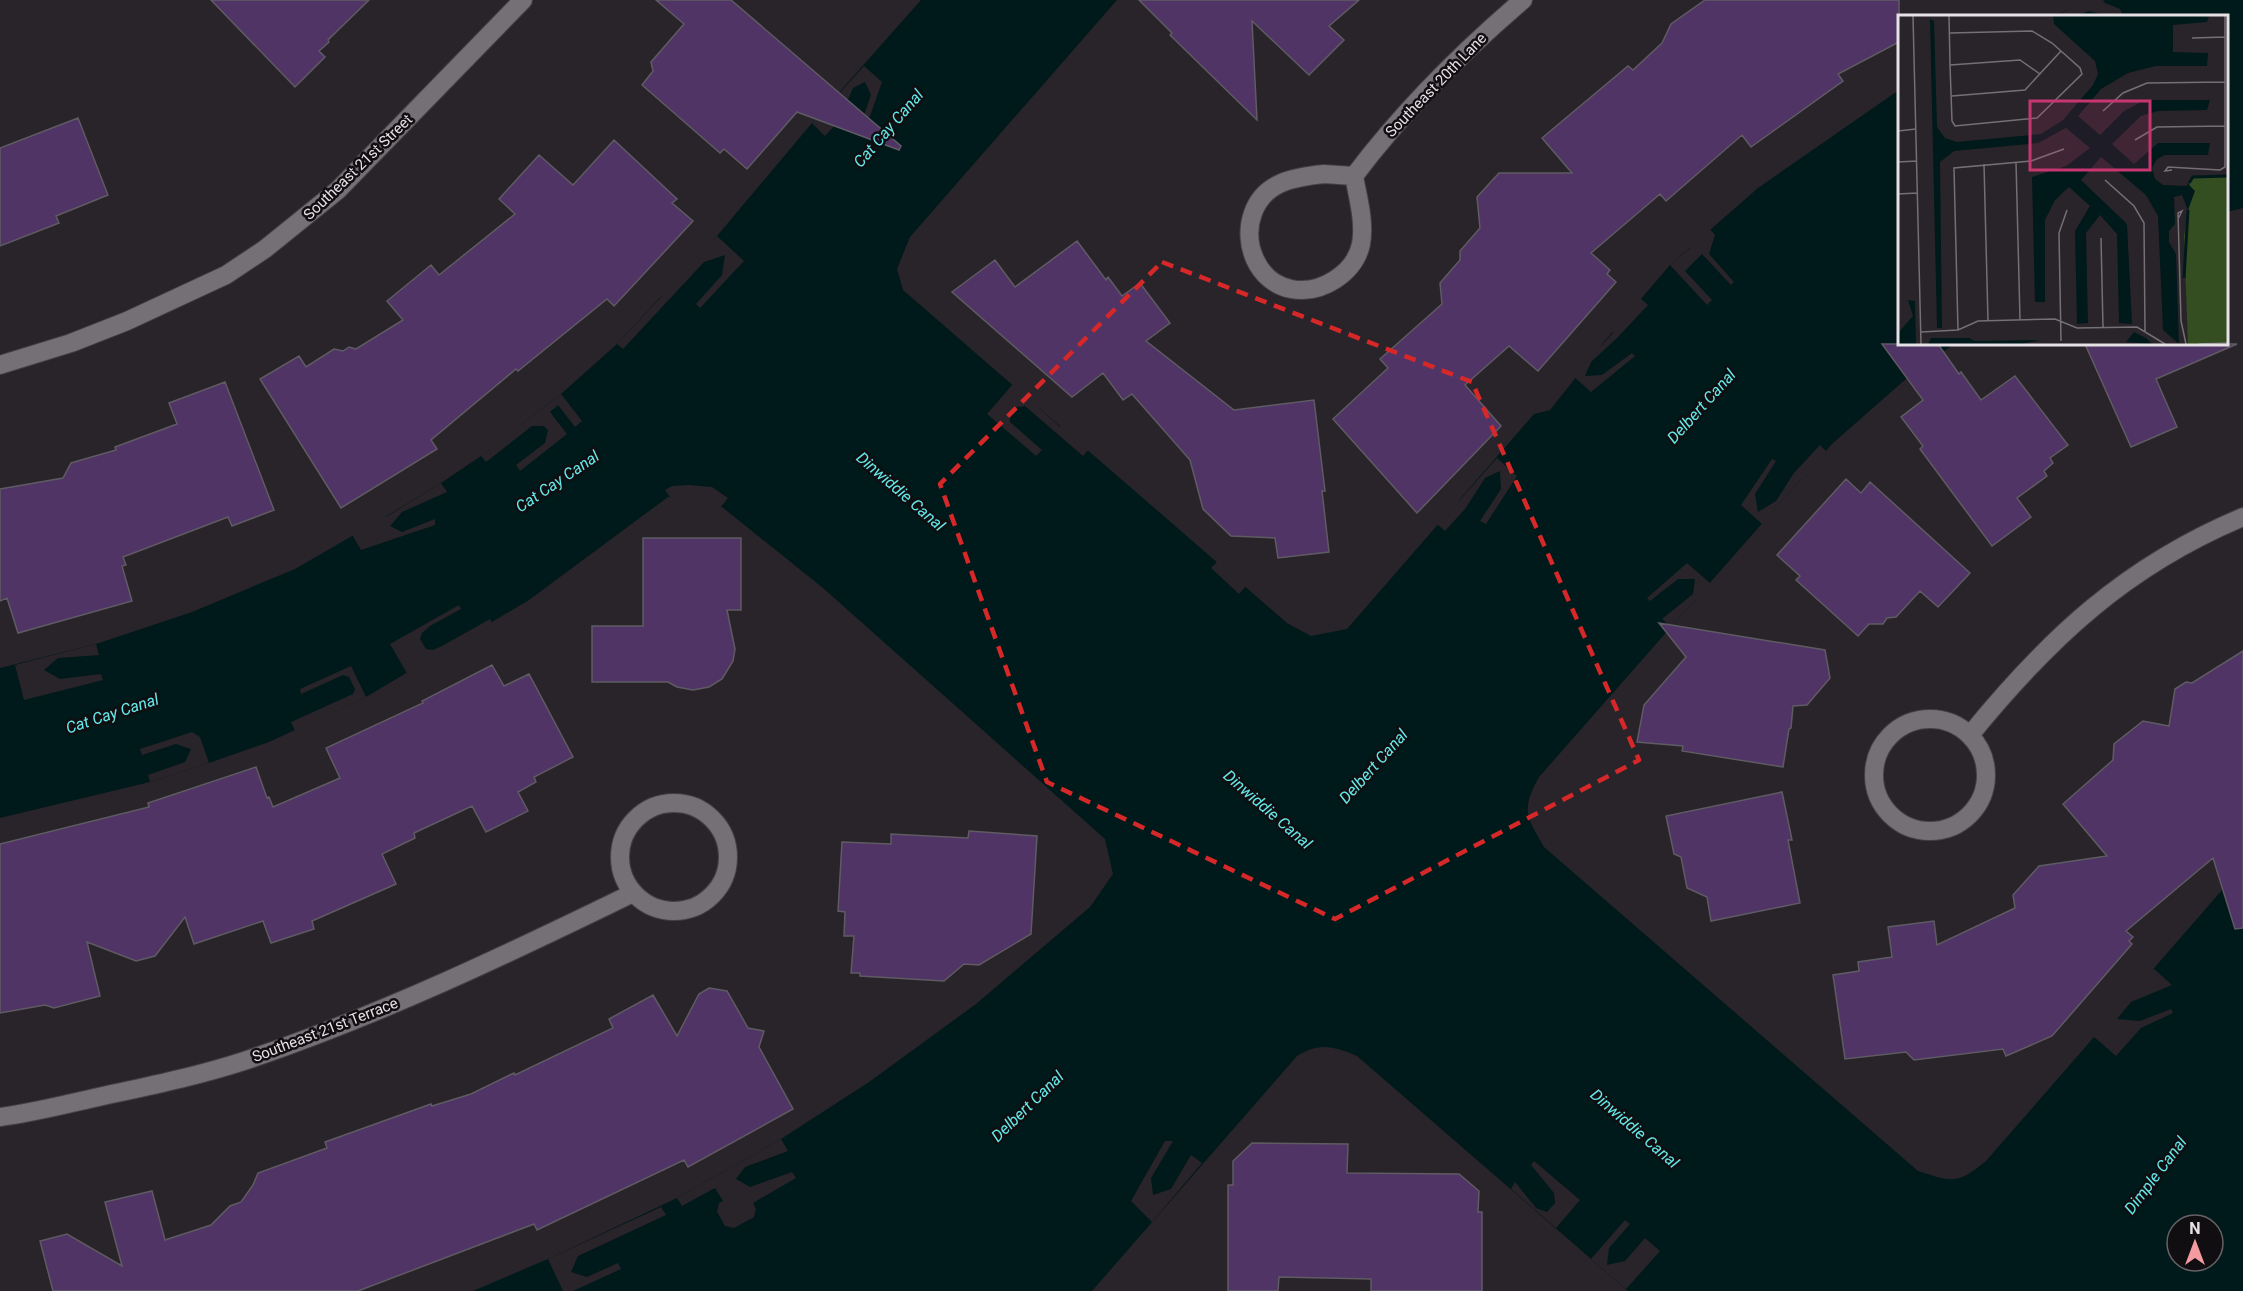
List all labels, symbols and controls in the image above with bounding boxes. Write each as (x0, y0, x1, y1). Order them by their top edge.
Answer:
inset map (1898, 15, 2228, 345)
street label: Southeast 20th Lane (1382, 29, 1490, 141)
water label: Cat Cay Canal (850, 85, 927, 171)
street label: Southeast 21st Street (300, 110, 416, 224)
water label: Delbert Canal (1663, 365, 1740, 447)
water label: Cat Cay Canal (512, 446, 603, 516)
water label: Dinwiddie Canal (853, 448, 949, 535)
water label: Cat Cay Canal (63, 689, 161, 737)
water label: Delbert Canal (1335, 725, 1412, 807)
water label: Dinwiddie Canal (1220, 766, 1316, 853)
street label: Southeast 21st Terrace (250, 994, 400, 1066)
water label: Delbert Canal (987, 1067, 1068, 1146)
water label: Dinwiddie Canal (1587, 1085, 1683, 1172)
water label: Dimple Canal (2120, 1133, 2191, 1218)
north arrow (2165, 1213, 2225, 1273)
text: N (2189, 1219, 2201, 1238)

